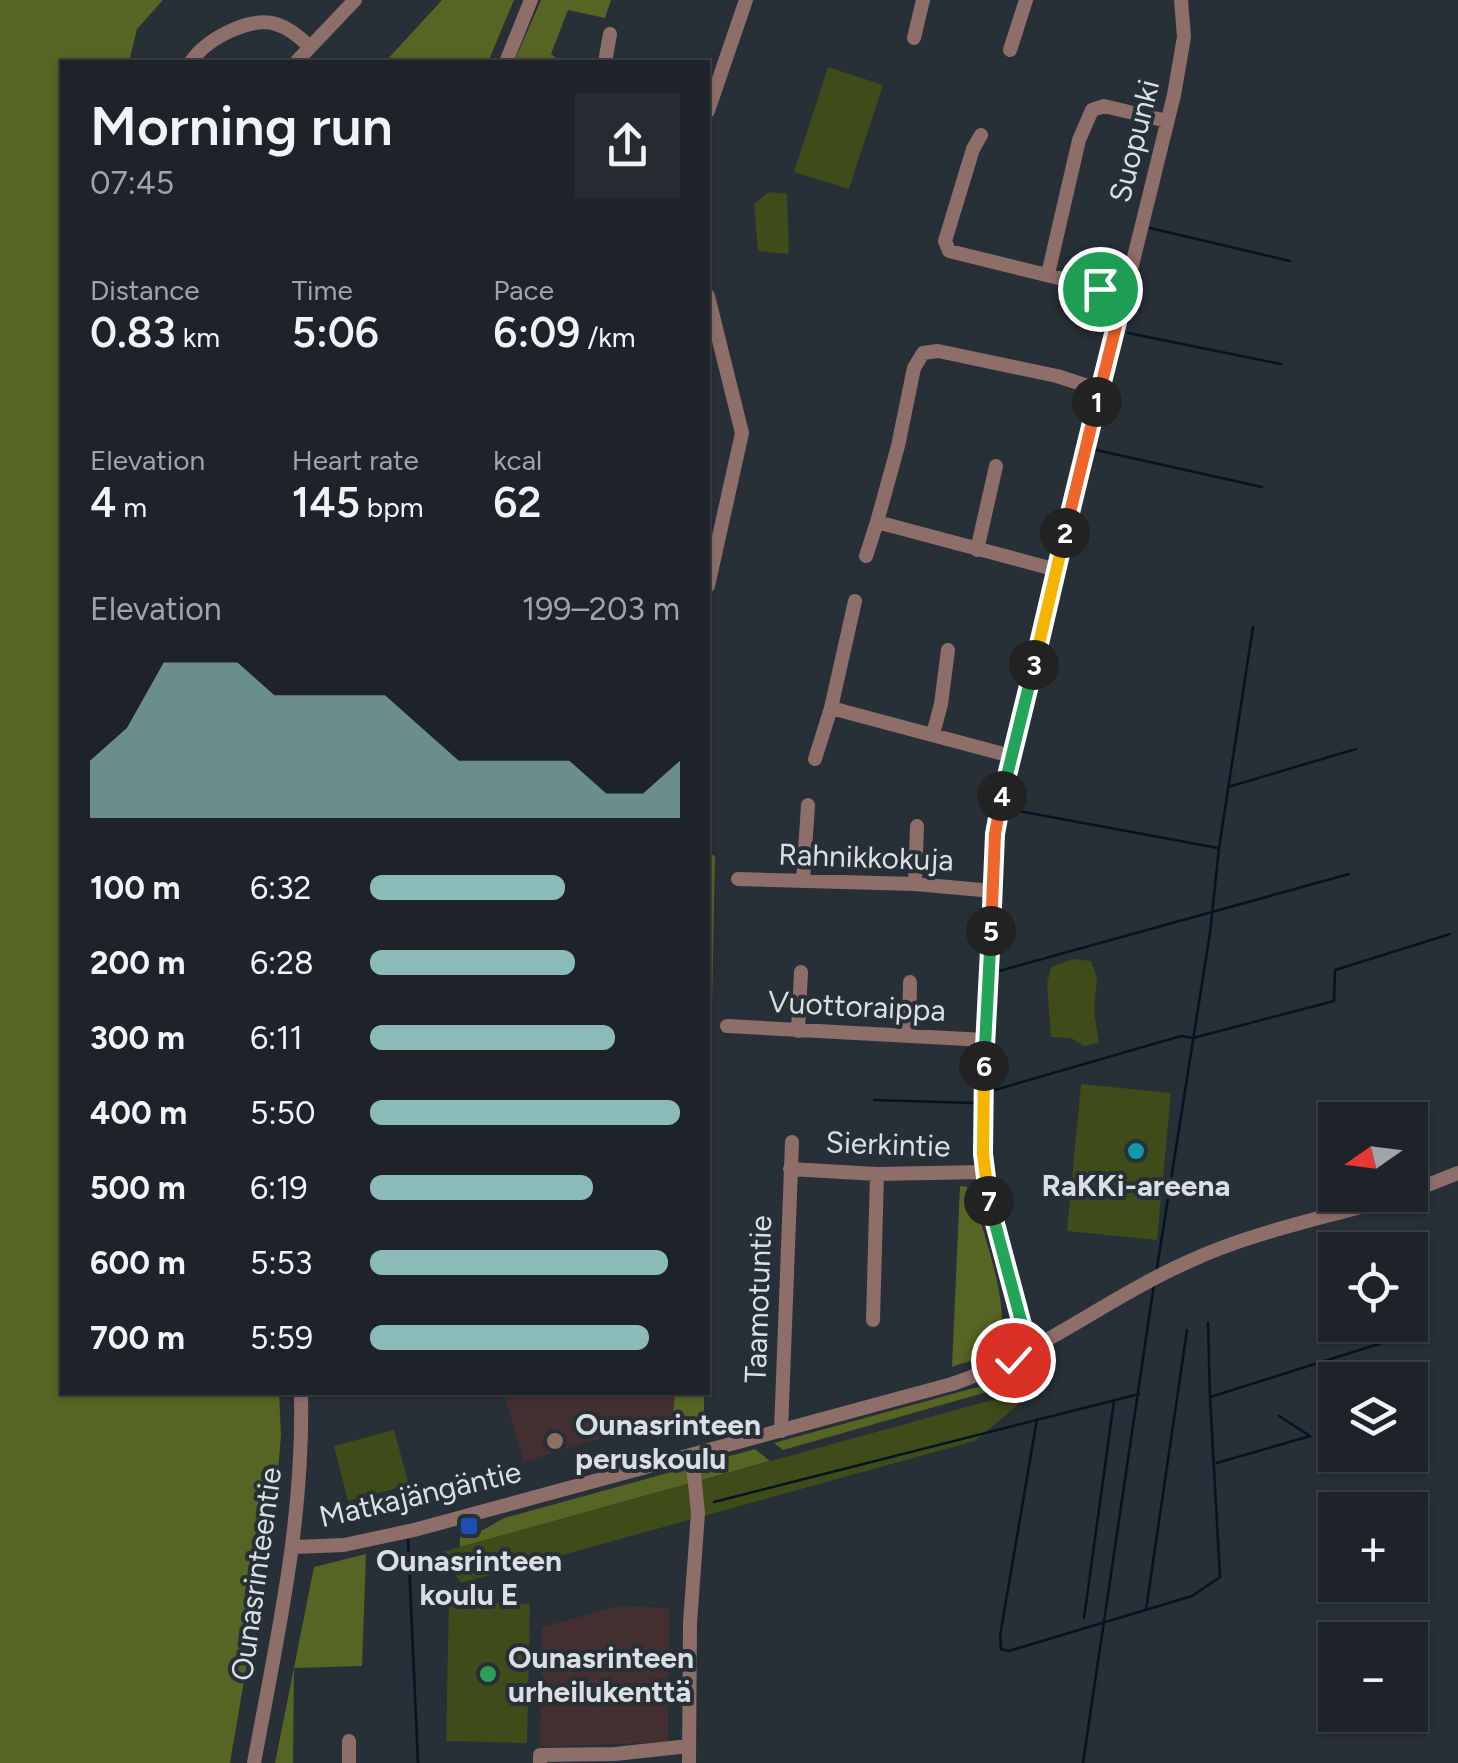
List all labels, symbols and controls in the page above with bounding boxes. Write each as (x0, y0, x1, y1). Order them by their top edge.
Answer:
street label: Suopunki (1101, 76, 1167, 206)
text: Morning run (90, 93, 393, 159)
button: share (575, 93, 680, 198)
text: 07:45 (90, 164, 174, 202)
pin (1058, 247, 1143, 332)
icon: arrive (1073, 262, 1128, 317)
text: Distance (90, 273, 200, 307)
text: Time (292, 273, 353, 307)
text: Pace (493, 273, 554, 307)
text: 0.83 (90, 307, 176, 358)
text: 5:06 (292, 307, 379, 358)
text: 6:09 (493, 307, 580, 358)
text: km (176, 320, 220, 354)
text: /km (580, 320, 636, 354)
pin: 1 (1072, 377, 1122, 427)
text: 1 (1091, 385, 1103, 419)
text: Elevation (90, 443, 205, 477)
text: Heart rate (292, 443, 419, 477)
text: kcal (493, 443, 542, 477)
text: 4 (90, 477, 116, 528)
text: 145 (292, 477, 360, 528)
text: 62 (493, 477, 541, 528)
text: m (116, 490, 147, 524)
text: bpm (360, 490, 424, 524)
pin: 2 (1040, 508, 1090, 558)
text: 2 (1057, 516, 1073, 550)
text: Elevation (90, 590, 222, 628)
text: 199–203 m (522, 590, 680, 628)
pin: 3 (1009, 640, 1059, 690)
text: 3 (1026, 648, 1042, 682)
pin: 4 (977, 771, 1027, 821)
text: 4 (993, 779, 1011, 813)
street label: Rahnikkokuja (778, 835, 954, 879)
text: 100 m (90, 869, 181, 907)
text: 6:32 (250, 869, 312, 907)
pin: 5 (966, 906, 1016, 956)
text: 5 (983, 914, 999, 948)
text: 200 m (90, 944, 186, 982)
text: 6:28 (250, 944, 314, 982)
street label: Vuottoraippa (767, 983, 947, 1029)
text: 300 m (90, 1019, 185, 1057)
text: 6:11 (250, 1019, 303, 1057)
pin: 6 (959, 1041, 1009, 1091)
text: 6 (976, 1049, 992, 1083)
text: 400 m (90, 1094, 187, 1132)
text: 5:50 (250, 1094, 315, 1132)
north arrow (1318, 1102, 1428, 1212)
map controls (1318, 1102, 1428, 1732)
street label: Sierkintie (825, 1123, 951, 1165)
marker: RaKKi-areena (1125, 1140, 1147, 1162)
place label: RaKKi-areena (1041, 1167, 1231, 1204)
text: 500 m (90, 1169, 186, 1207)
text: 6:19 (250, 1169, 308, 1207)
pin: 7 (964, 1176, 1014, 1226)
text: 7 (981, 1184, 997, 1218)
street label: Taamotuntie (737, 1215, 779, 1383)
button: locate (1318, 1232, 1428, 1342)
text: 600 m (90, 1244, 186, 1282)
text: 5:53 (250, 1244, 312, 1282)
pin (971, 1318, 1056, 1403)
text: 700 m (90, 1319, 185, 1357)
text: 5:59 (250, 1319, 313, 1357)
icon: check (986, 1333, 1041, 1388)
button: layers (1318, 1362, 1428, 1472)
place label: Ounasrinteen peruskoulu (575, 1406, 761, 1477)
marker: Ounasrinteen peruskoulu (544, 1430, 566, 1452)
street label: Matkajängäntie (316, 1453, 524, 1535)
street label: Ounasrinteentie (223, 1465, 289, 1683)
button: + (1318, 1492, 1428, 1602)
marker: Ounasrinteen koulu E (458, 1515, 480, 1537)
place label: Ounasrinteen koulu E (376, 1542, 562, 1613)
button: − (1318, 1622, 1428, 1732)
place label: Ounasrinteen urheilukenttä (508, 1639, 694, 1710)
marker: Ounasrinteen urheilukenttä (477, 1663, 499, 1685)

